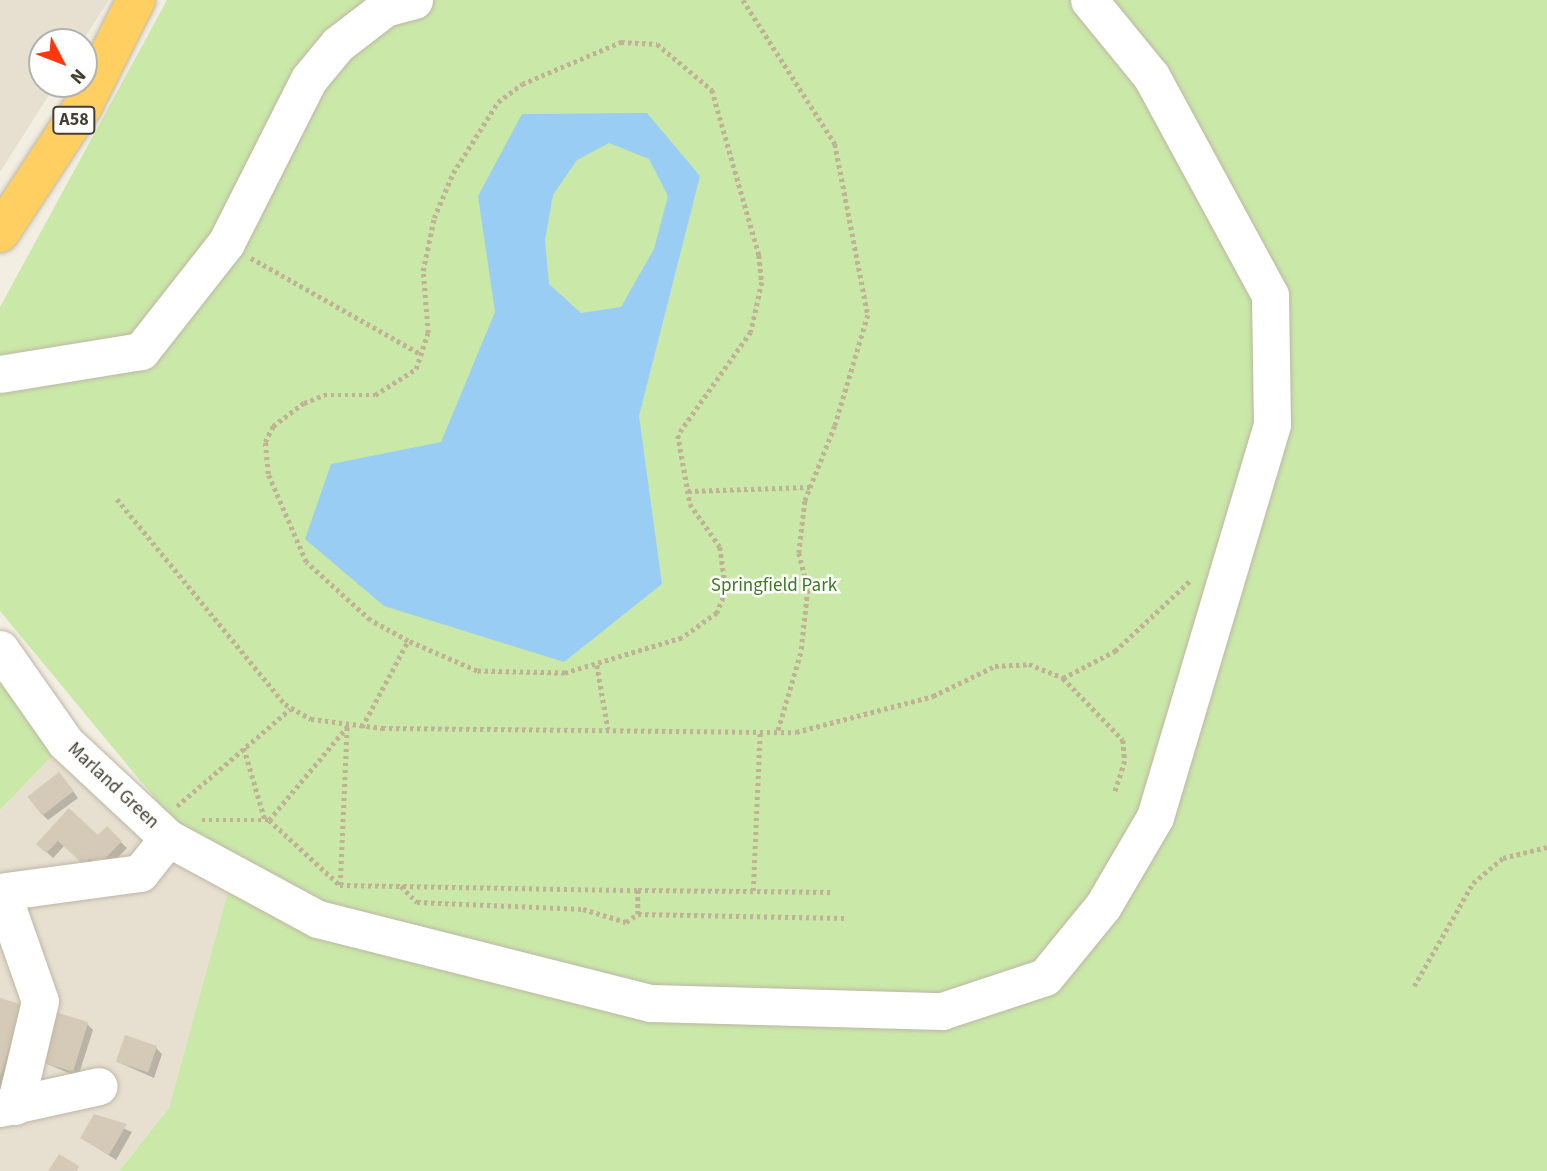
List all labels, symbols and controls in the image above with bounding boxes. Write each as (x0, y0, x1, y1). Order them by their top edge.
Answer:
north arrow (28, 28, 98, 98)
text: N (63, 62, 92, 90)
road number: A58 (51, 106, 97, 134)
park label: Springfield Park (711, 575, 837, 597)
street label: Marland Green (63, 738, 163, 834)

